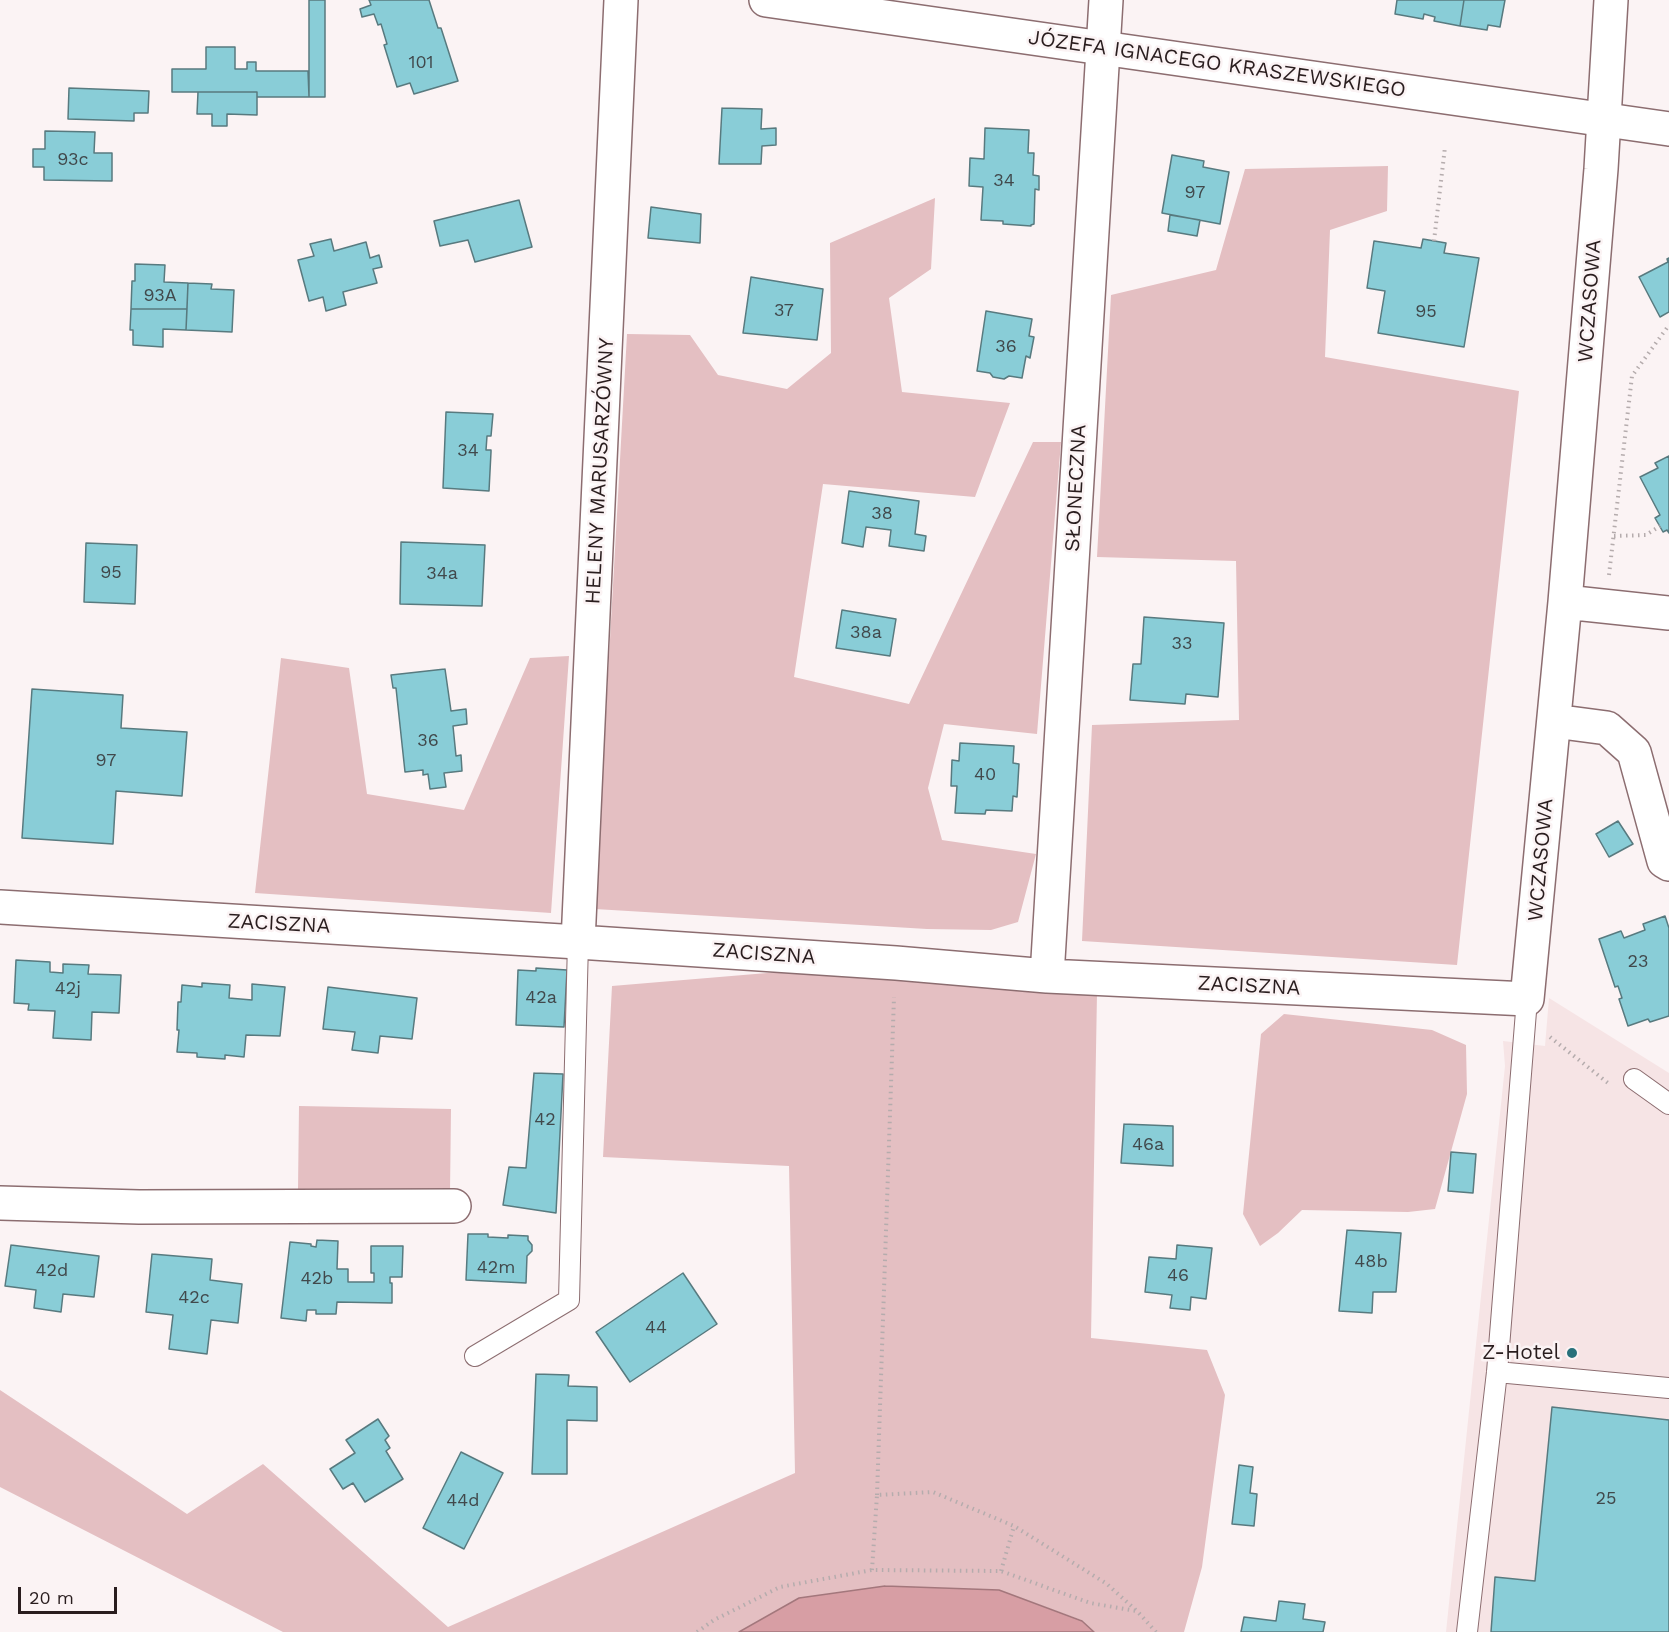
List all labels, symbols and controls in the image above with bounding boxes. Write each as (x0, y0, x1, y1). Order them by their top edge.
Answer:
street label: JÓZEFA IGNACEGO KRASZEWSKIEGO (1027, 25, 1407, 103)
house number: 101 (408, 52, 434, 74)
house number: 93c (57, 149, 89, 171)
house number: 34 (993, 170, 1015, 192)
house number: 97 (1185, 182, 1205, 204)
street label: WCZASOWA (1573, 239, 1607, 363)
house number: 93A (143, 285, 177, 307)
house number: 37 (774, 300, 794, 322)
house number: 95 (1415, 301, 1437, 323)
house number: 36 (995, 336, 1017, 358)
street label: HELENY MARUSARZÓWNY (580, 337, 620, 605)
street label: SŁONECZNA (1060, 424, 1092, 552)
house number: 34 (457, 440, 479, 462)
house number: 38 (871, 503, 893, 525)
house number: 95 (100, 562, 122, 584)
house number: 34a (426, 563, 458, 585)
house number: 38a (850, 622, 882, 644)
house number: 33 (1172, 633, 1192, 655)
house number: 36 (417, 730, 439, 752)
house number: 97 (96, 750, 116, 772)
house number: 40 (974, 764, 996, 786)
street label: WCZASOWA (1523, 797, 1559, 923)
street label: ZACISZNA (227, 909, 331, 939)
street label: ZACISZNA (712, 938, 816, 970)
house number: 23 (1628, 951, 1648, 973)
street label: ZACISZNA (1197, 971, 1301, 1001)
house number: 42j (55, 978, 81, 1000)
house number: 42a (525, 987, 557, 1009)
house number: 42 (534, 1109, 556, 1131)
house number: 46a (1132, 1134, 1164, 1156)
house number: 48b (1354, 1251, 1388, 1273)
house number: 42m (477, 1257, 515, 1279)
house number: 42d (36, 1260, 68, 1282)
house number: 46 (1167, 1265, 1189, 1287)
house number: 42b (301, 1268, 333, 1290)
house number: 42c (178, 1287, 210, 1309)
house number: 44 (645, 1317, 667, 1339)
place label: Z-Hotel (1482, 1340, 1560, 1366)
marker: Z-Hotel (1565, 1346, 1579, 1360)
house number: 25 (1596, 1488, 1616, 1510)
house number: 44d (446, 1490, 480, 1512)
scale bar (21, 1575, 120, 1613)
text: 20 m (29, 1587, 74, 1608)

